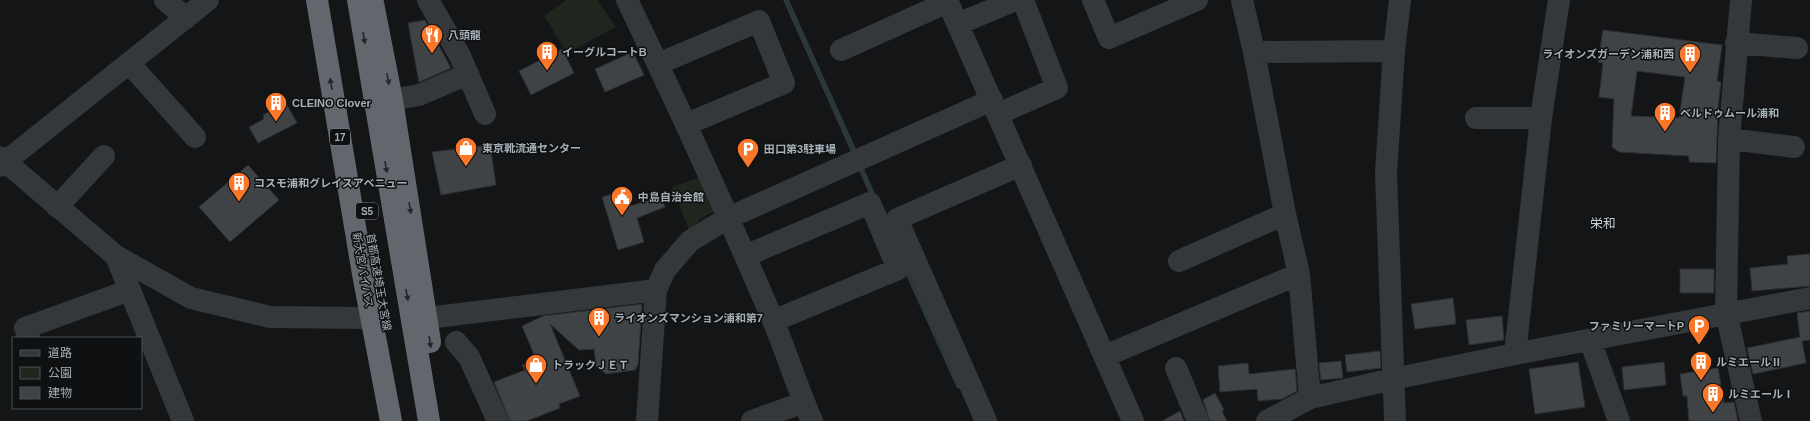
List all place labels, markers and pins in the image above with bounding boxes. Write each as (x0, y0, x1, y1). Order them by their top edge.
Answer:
restaurant icon: 八頭龍 (419, 22, 445, 55)
place label: 八頭龍 (448, 29, 481, 41)
building icon: イーグルコートB (534, 39, 560, 72)
building icon: ライオンズガーデン浦和西 (1677, 41, 1703, 74)
place label: イーグルコートB (562, 46, 647, 58)
place label: ライオンズガーデン浦和西 (1542, 48, 1674, 60)
building icon: CLEINO Clover (263, 90, 289, 123)
place label: CLEINO Clover (292, 97, 372, 109)
building icon: ベルドゥムール浦和 (1652, 100, 1678, 133)
place label: ベルドゥムール浦和 (1680, 107, 1779, 119)
shop icon: 東京靴流通センター (453, 135, 479, 168)
parking icon: 田口第3駐車場 (735, 136, 761, 169)
place label: 東京靴流通センター (482, 142, 581, 154)
place label: 田口第3駐車場 (764, 143, 836, 155)
building icon: コスモ浦和グレイスアベニュー (226, 170, 252, 203)
place label: コスモ浦和グレイスアベニュー (254, 177, 407, 189)
public building icon: 中島自治会館 (609, 184, 635, 217)
place label: 中島自治会館 (638, 191, 704, 203)
building icon: ライオンズマンション浦和第7 (586, 305, 612, 338)
place label: ライオンズマンション浦和第7 (614, 312, 763, 324)
parking icon: ファミリーマートP (1686, 313, 1712, 346)
place label: ファミリーマートP (1589, 320, 1684, 332)
building icon: ルミエールⅡ (1688, 349, 1714, 382)
shop icon: トラックＪＥＴ (523, 352, 549, 385)
place label: ルミエールⅡ (1716, 356, 1782, 368)
place label: トラックＪＥＴ (552, 359, 629, 371)
building icon: ルミエールⅠ (1700, 381, 1726, 414)
place label: ルミエールⅠ (1728, 388, 1794, 400)

